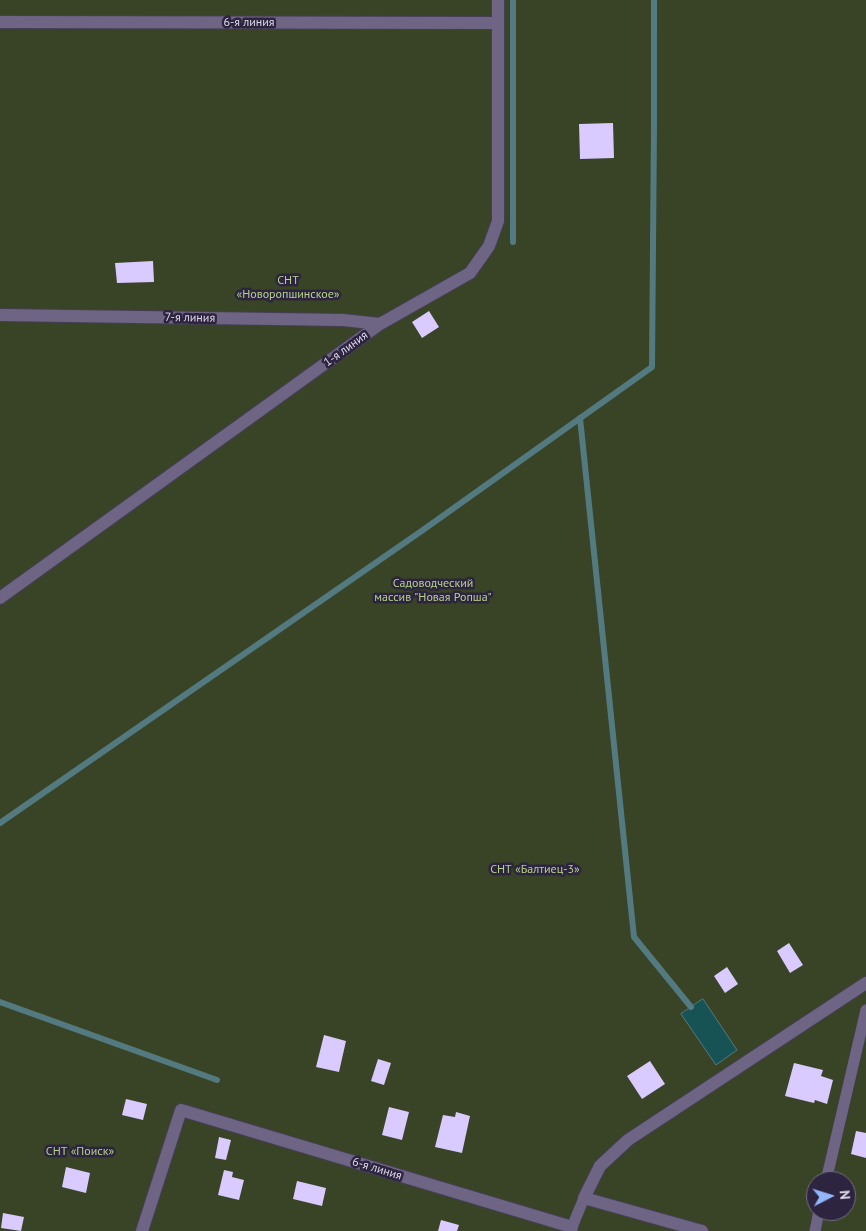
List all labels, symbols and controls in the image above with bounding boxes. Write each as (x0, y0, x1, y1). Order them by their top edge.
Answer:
street label: 6-я линия (223, 16, 275, 30)
park label: СНТ «Новоропшинское» (236, 274, 340, 302)
street label: 7-я линия (165, 310, 215, 326)
street label: 1-я линия (321, 328, 371, 370)
park label: Садоводческий массив "Новая Ропша" (374, 577, 492, 605)
park label: СНТ «Балтиец-3» (490, 863, 580, 877)
park label: СНТ «Поиск» (46, 1145, 114, 1159)
street label: 6-я линия (350, 1155, 404, 1183)
north arrow (806, 1171, 856, 1221)
text: N (836, 1189, 854, 1200)

